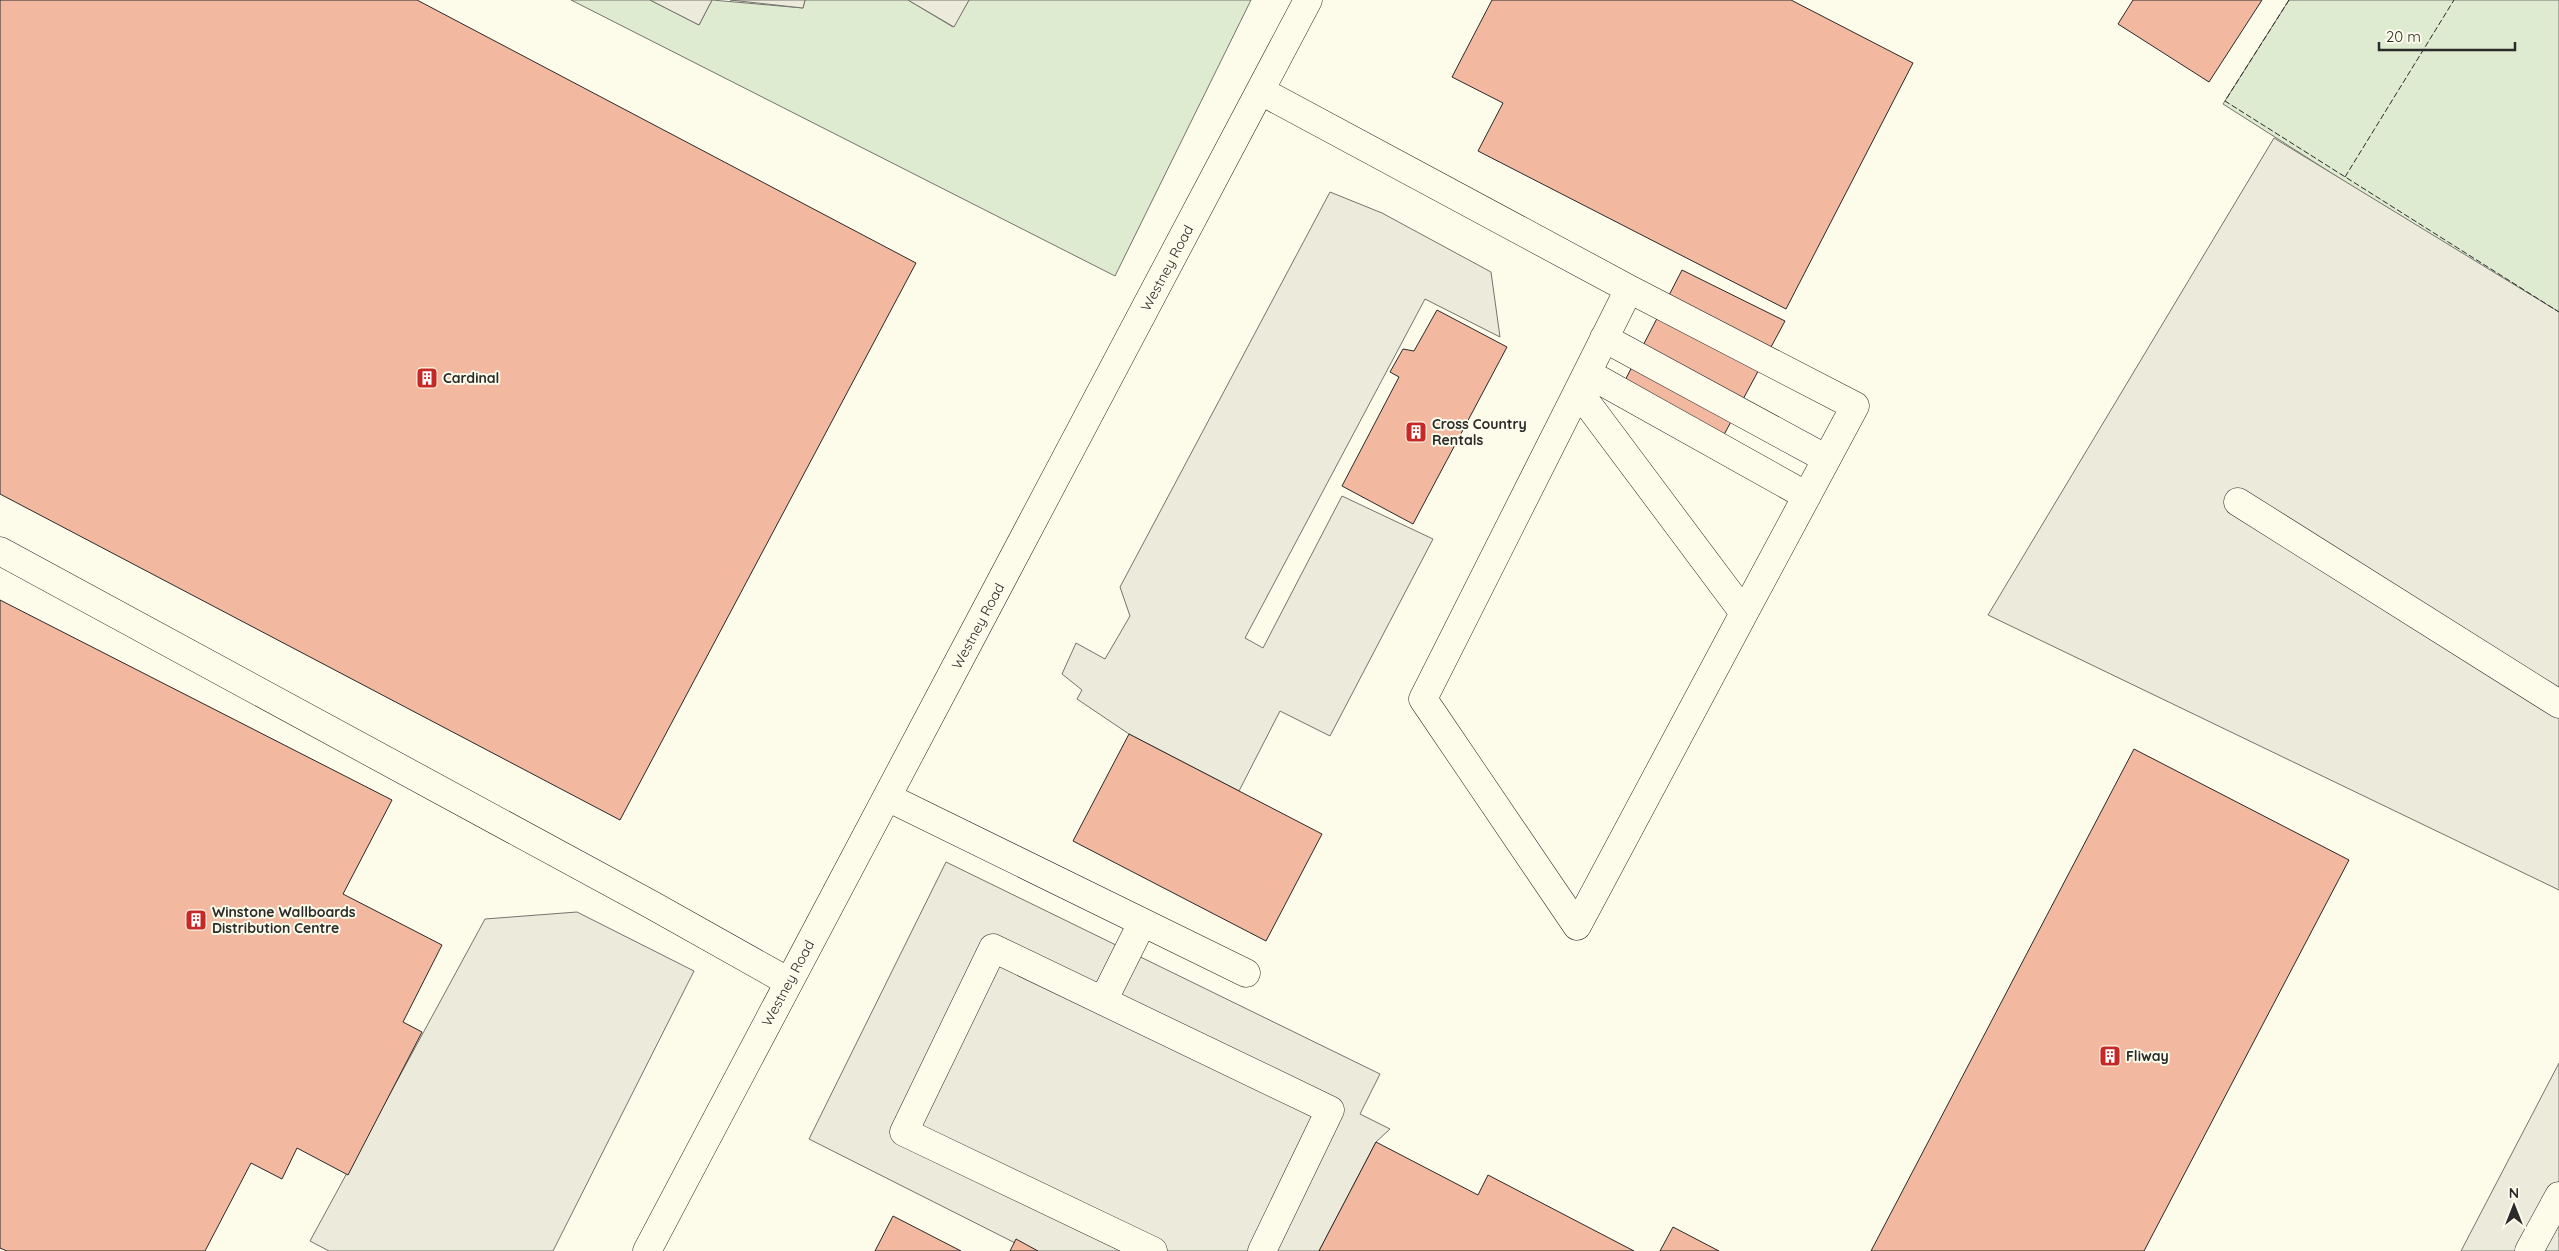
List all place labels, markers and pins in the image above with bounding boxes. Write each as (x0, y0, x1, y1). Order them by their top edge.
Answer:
building icon: Cardinal (415, 366, 439, 390)
place label: Cardinal (443, 369, 499, 387)
place label: Cross Country Rentals (1432, 415, 1527, 449)
building icon: Cross Country Rentals (1404, 420, 1428, 444)
place label: Winstone Wallboards Distribution Centre (212, 903, 356, 937)
building icon: Winstone Wallboards Distribution Centre (184, 908, 208, 932)
building icon: Fliway (2098, 1044, 2122, 1068)
place label: Fliway (2126, 1047, 2169, 1065)

